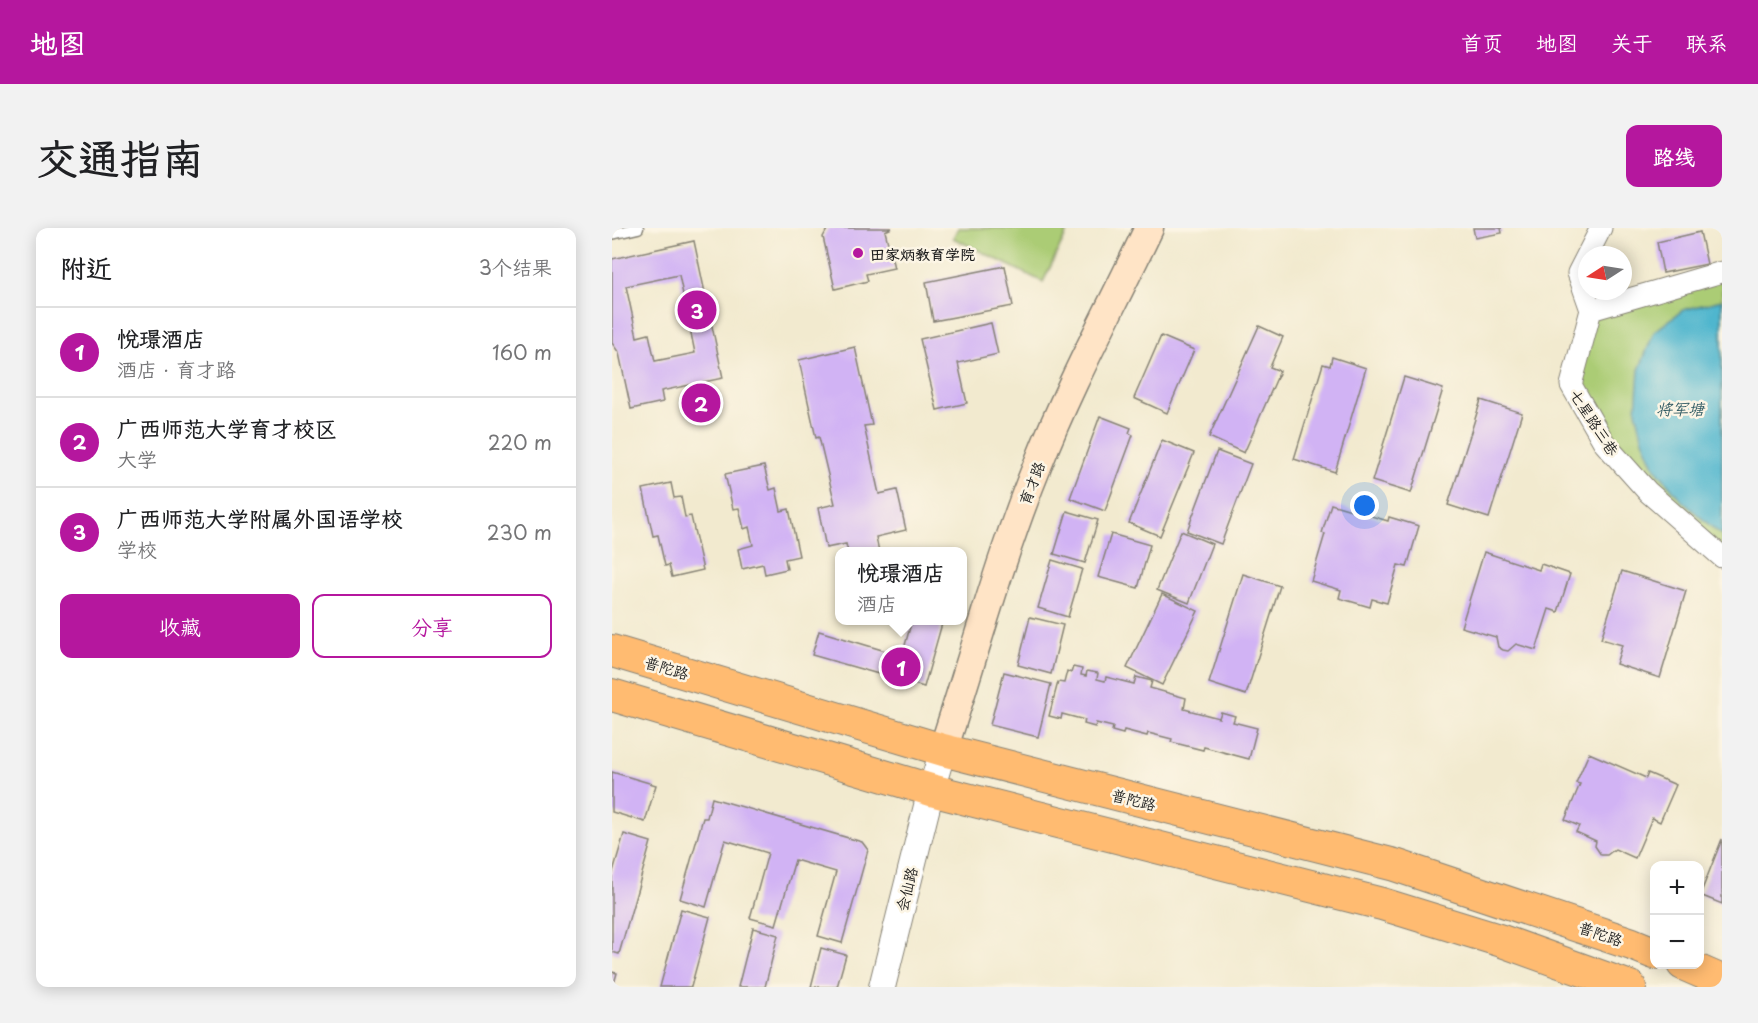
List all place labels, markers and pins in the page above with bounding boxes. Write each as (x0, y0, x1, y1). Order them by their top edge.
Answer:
place label: 田家炳教育学院 (870, 242, 975, 265)
marker: 田家炳教育学院 (851, 246, 865, 260)
pin: 3 (678, 288, 716, 332)
pin: 2 (682, 380, 721, 426)
pin: 1 (882, 644, 920, 690)

